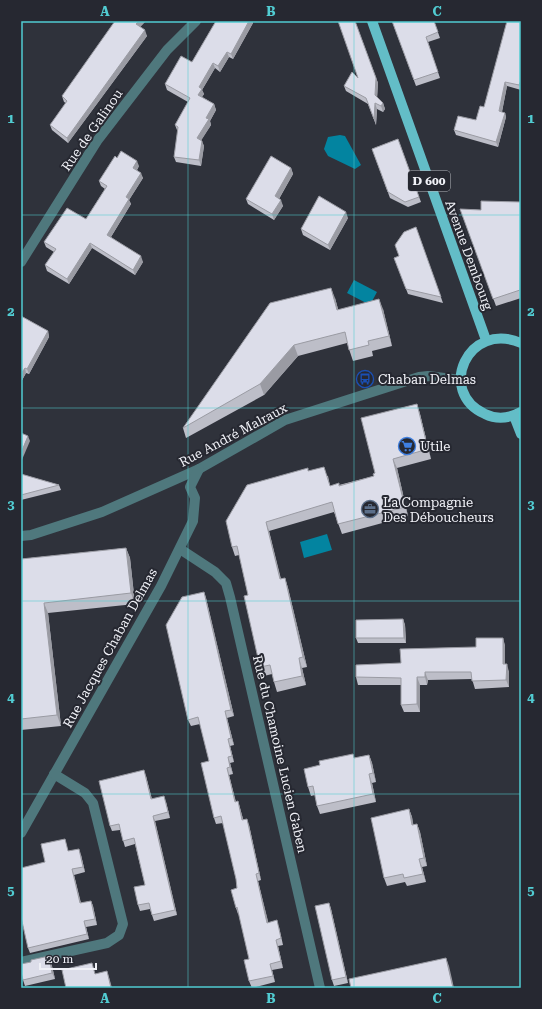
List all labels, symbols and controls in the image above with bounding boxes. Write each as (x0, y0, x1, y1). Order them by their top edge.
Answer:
text: A (100, 4, 110, 19)
text: B (266, 4, 276, 19)
text: C (432, 4, 442, 19)
street label: Rue de Galinou (58, 86, 126, 174)
text: 1 (7, 111, 15, 126)
text: 1 (527, 111, 535, 126)
road number: D 600 (408, 171, 450, 191)
street label: Avenue Dembourg (442, 198, 496, 313)
text: 2 (7, 304, 15, 319)
text: 2 (527, 304, 535, 319)
bus stop icon: Chaban Delmas (355, 369, 375, 389)
place label: Chaban Delmas (378, 372, 476, 387)
street label: Rue André Malraux (177, 400, 290, 470)
supermarket icon: Utile (397, 436, 417, 456)
place label: Utile (420, 439, 450, 454)
place label: La Compagnie Des Déboucheurs (383, 495, 494, 525)
text: 3 (7, 497, 15, 512)
text: 3 (527, 497, 535, 512)
office icon: La Compagnie Des Déboucheurs (360, 499, 380, 519)
street label: Rue Jacques Chaban Delmas (60, 566, 160, 730)
street label: Rue du Chamoine Lucien Gaben (250, 654, 310, 855)
text: 4 (7, 690, 15, 705)
text: 4 (527, 690, 535, 705)
text: 5 (7, 883, 15, 898)
text: 5 (527, 883, 535, 898)
scale bar (40, 945, 96, 971)
text: 20 m (46, 952, 73, 966)
text: A (100, 991, 110, 1006)
text: B (266, 991, 276, 1006)
text: C (432, 991, 442, 1006)

